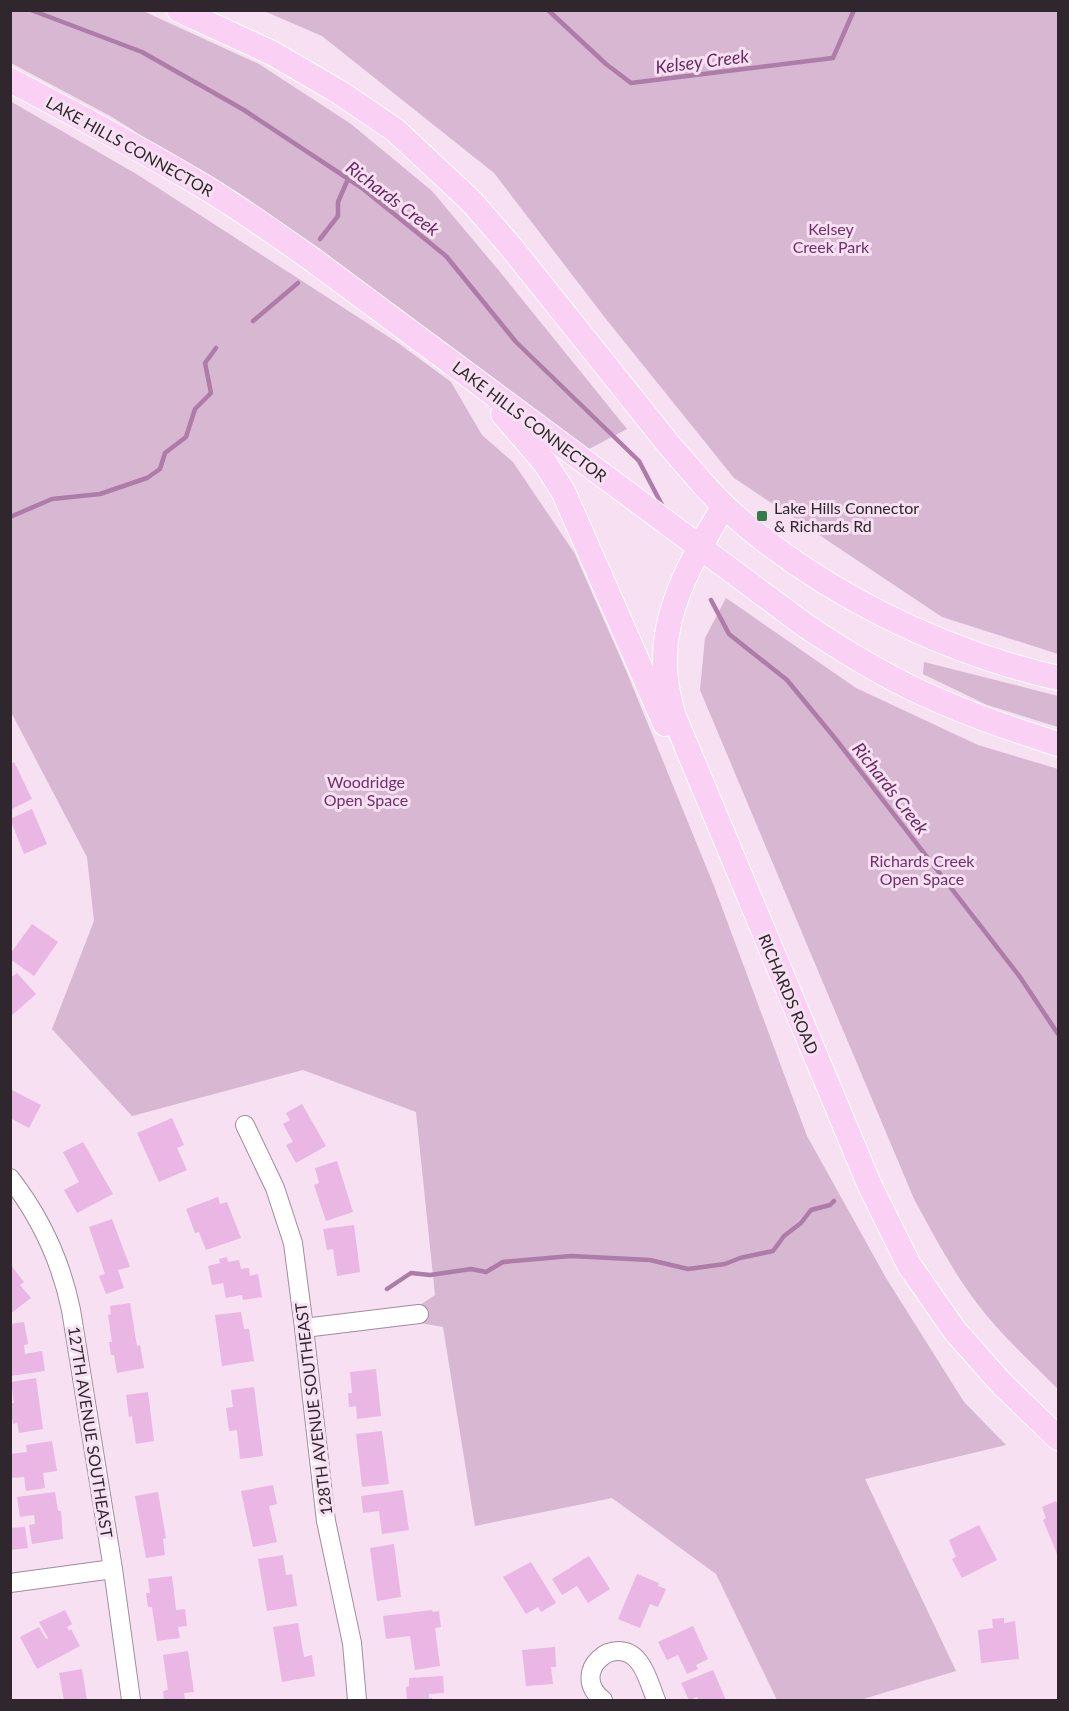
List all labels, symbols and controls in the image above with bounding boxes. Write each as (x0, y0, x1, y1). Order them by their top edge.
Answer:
water label: Kelsey Creek (654, 44, 750, 78)
street label: LAKE HILLS CONNECTOR (43, 92, 217, 200)
water label: Richards Creek (342, 156, 444, 240)
park label: Kelsey Creek Park (793, 219, 870, 256)
street label: LAKE HILLS CONNECTOR (449, 357, 611, 485)
place label: Lake Hills Connector & Richards Rd (774, 498, 919, 535)
marker: Lake Hills Connector & Richards Rd (755, 509, 769, 523)
water label: Richards Creek (848, 738, 934, 839)
park label: Woodridge Open Space (324, 772, 408, 809)
park label: Richards Creek Open Space (870, 851, 975, 888)
street label: RICHARDS ROAD (755, 931, 823, 1057)
street label: 128TH AVENUE SOUTHEAST (290, 1301, 335, 1516)
street label: 127TH AVENUE SOUTHEAST (65, 1325, 117, 1539)

